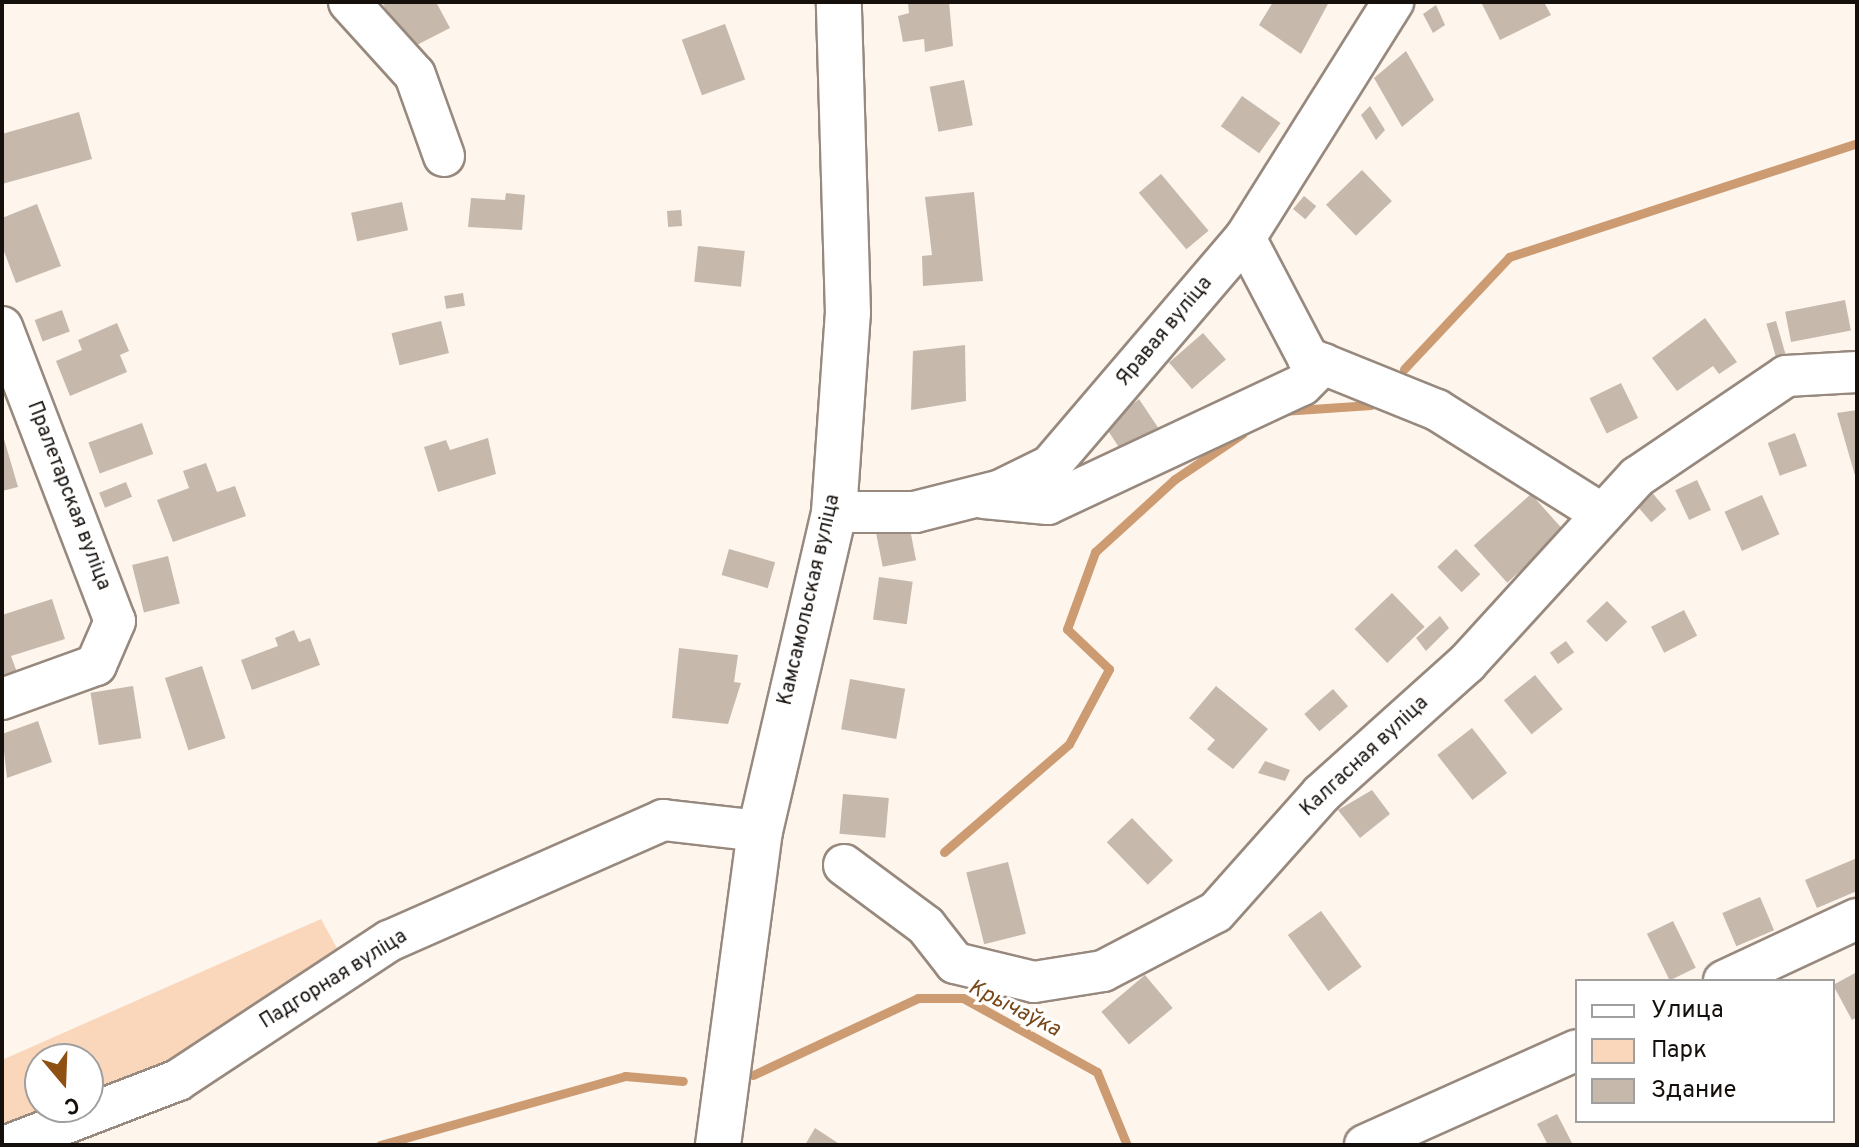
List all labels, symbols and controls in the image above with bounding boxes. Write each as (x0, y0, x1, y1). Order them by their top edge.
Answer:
street label: Яравая вуліца (1112, 272, 1218, 392)
street label: Пралетарская вуліца (21, 398, 115, 594)
street label: Камсамольская вуліца (774, 492, 846, 708)
street label: Калгасная вуліца (1296, 692, 1434, 822)
street label: Падгорная вуліца (256, 925, 412, 1035)
water label: Крычаўка (963, 975, 1065, 1043)
legend (1575, 979, 1835, 1123)
text: Улица (1651, 996, 1724, 1026)
text: Парк (1651, 1036, 1707, 1066)
north arrow (24, 1043, 104, 1123)
text: Здание (1651, 1076, 1737, 1106)
text: С (60, 1089, 82, 1119)

